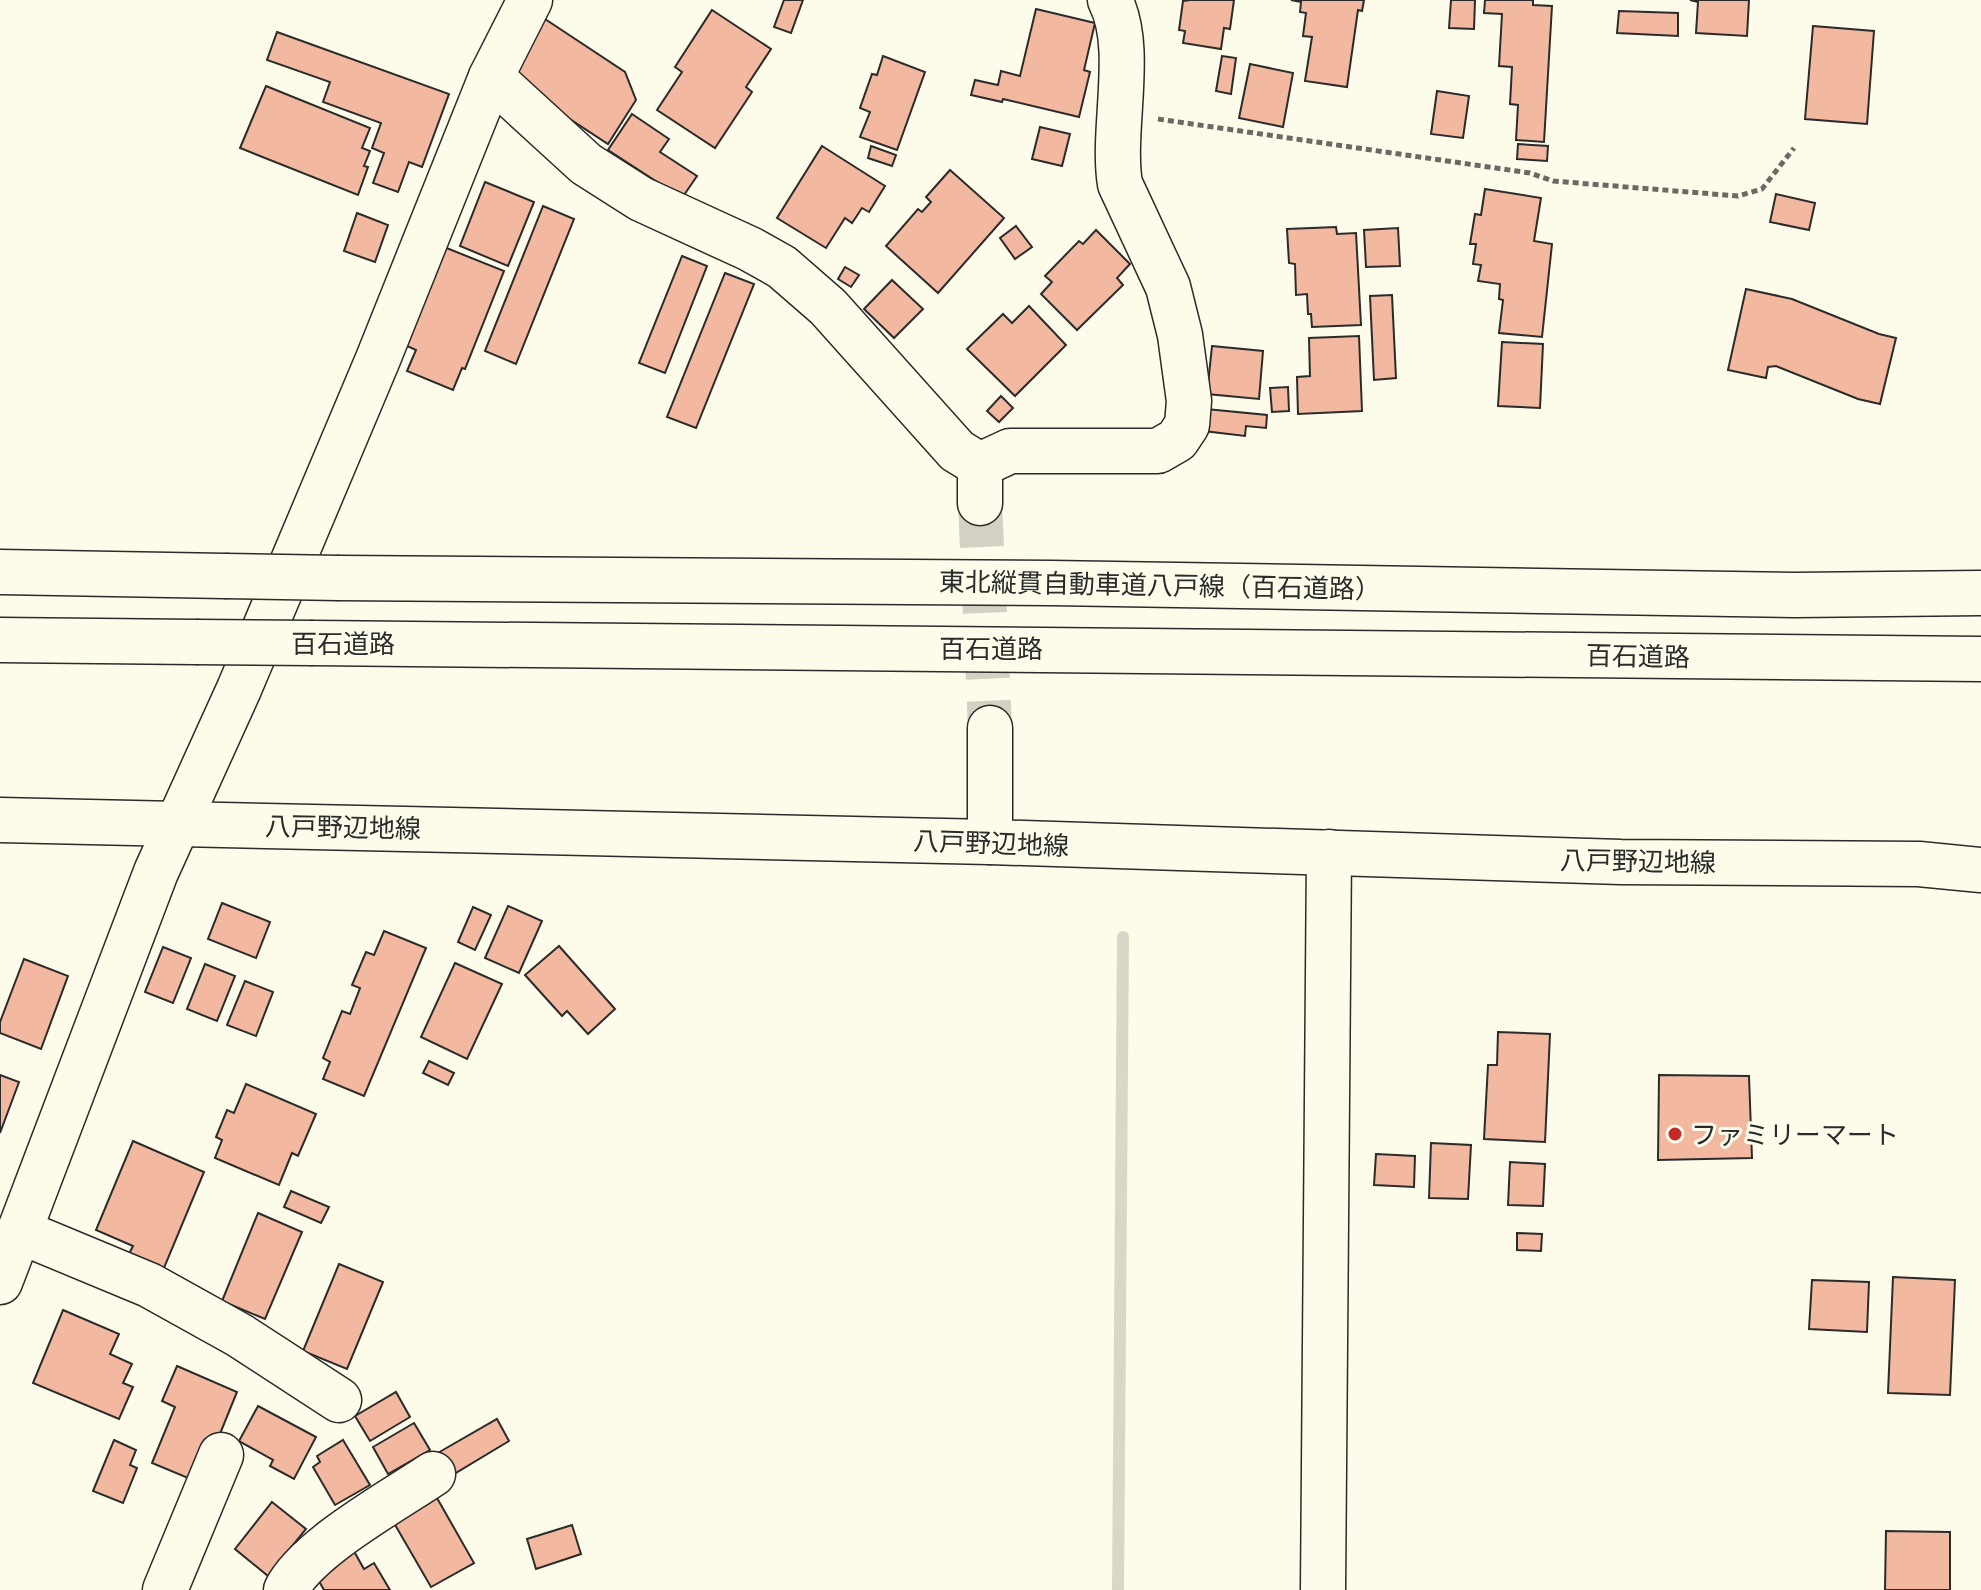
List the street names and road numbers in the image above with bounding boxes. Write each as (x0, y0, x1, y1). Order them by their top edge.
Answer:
street label: 東北縦貫自動車道八戸線（百石道路） (939, 566, 1381, 604)
street label: 百石道路 (291, 628, 395, 659)
street label: 百石道路 (939, 633, 1043, 664)
street label: 百石道路 (1586, 640, 1690, 672)
street label: 八戸野辺地線 (265, 810, 421, 844)
street label: 八戸野辺地線 (912, 825, 1070, 861)
street label: 八戸野辺地線 (1560, 844, 1716, 878)

